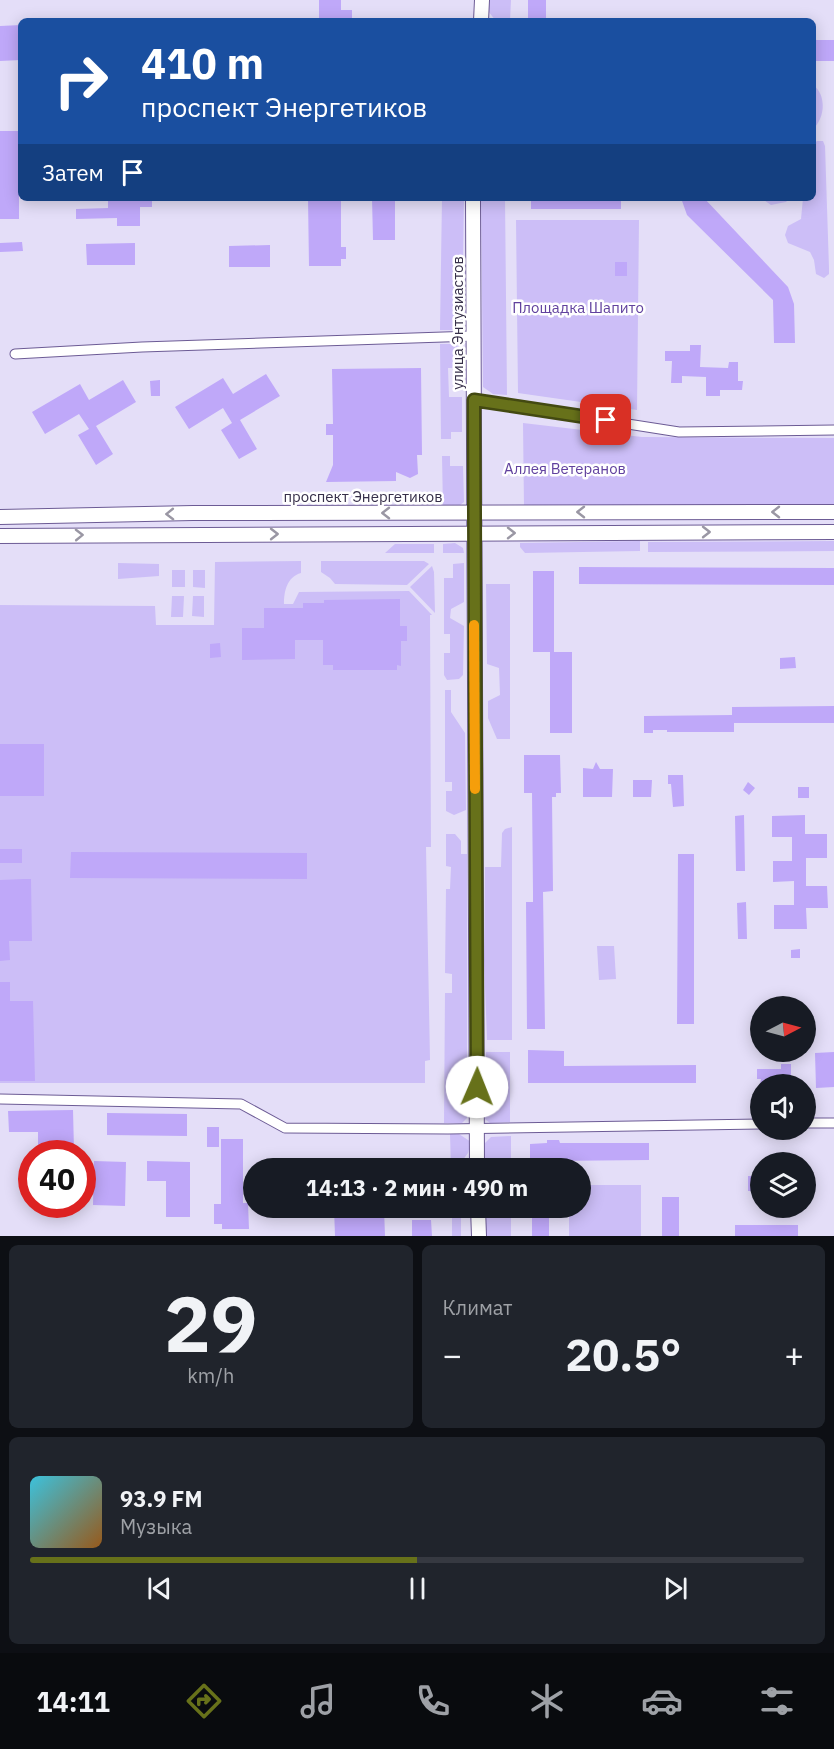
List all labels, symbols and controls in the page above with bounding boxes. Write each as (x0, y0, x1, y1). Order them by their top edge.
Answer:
text: 410 m (141, 36, 264, 91)
icon: right (42, 42, 120, 120)
text: проспект Энергетиков (141, 89, 427, 124)
icon: arrive (116, 156, 149, 189)
text: Затем (42, 158, 104, 187)
street label: улица Энтузиастов (448, 256, 467, 390)
park label: Площадка Шапито (512, 298, 644, 317)
pin (580, 394, 631, 445)
icon: arrive (589, 403, 622, 436)
park label: Аллея Ветеранов (504, 459, 626, 478)
street label: проспект Энергетиков (283, 487, 443, 506)
one-way arrow (576, 506, 585, 518)
one-way arrow (771, 506, 780, 518)
one-way arrow (165, 507, 174, 520)
one-way arrow (381, 507, 390, 519)
one-way arrow (702, 526, 711, 538)
one-way arrow (507, 527, 516, 539)
one-way arrow (270, 528, 279, 540)
one-way arrow (75, 529, 84, 541)
north arrow (750, 996, 816, 1062)
map controls (750, 996, 816, 1218)
position arrow (445, 1055, 509, 1119)
button: sound (750, 1074, 816, 1140)
speed limit sign: 40 (18, 1140, 96, 1218)
button: layers (750, 1152, 816, 1218)
text: 14:13 · 2 мин · 490 m (306, 1173, 528, 1202)
text: 29 (164, 1272, 258, 1373)
text: Климат (443, 1294, 513, 1321)
text: 20.5° (565, 1325, 681, 1383)
text: − (443, 1333, 462, 1376)
text: + (784, 1333, 804, 1376)
text: km/h (187, 1362, 234, 1389)
text: 93.9 FM (120, 1484, 203, 1513)
text: Музыка (120, 1513, 192, 1540)
icon: previous (143, 1572, 176, 1605)
icon: pause (401, 1572, 434, 1605)
icon: next (659, 1572, 692, 1605)
icon: directions (183, 1680, 225, 1722)
icon: music (297, 1680, 339, 1722)
icon: phone (412, 1680, 454, 1722)
icon: climate (526, 1680, 568, 1722)
icon: car (641, 1680, 683, 1722)
icon: filters (756, 1680, 798, 1722)
text: 14:11 (36, 1684, 110, 1719)

